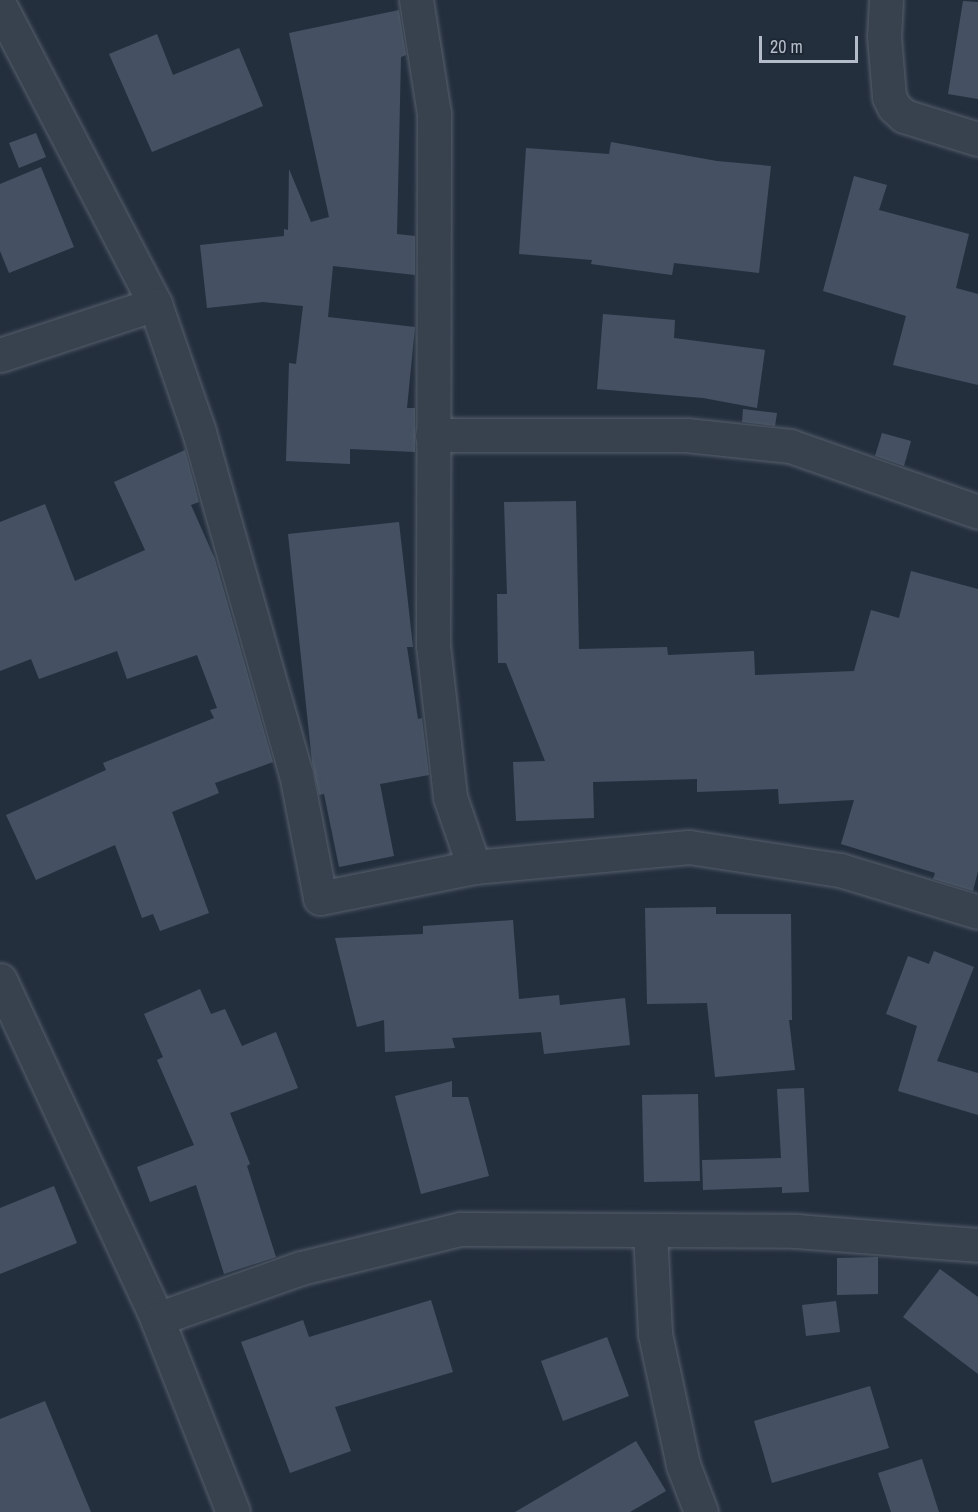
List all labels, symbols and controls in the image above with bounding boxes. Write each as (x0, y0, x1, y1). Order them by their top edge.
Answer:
scale bar (762, 24, 861, 62)
text: 20 m (770, 34, 803, 59)

